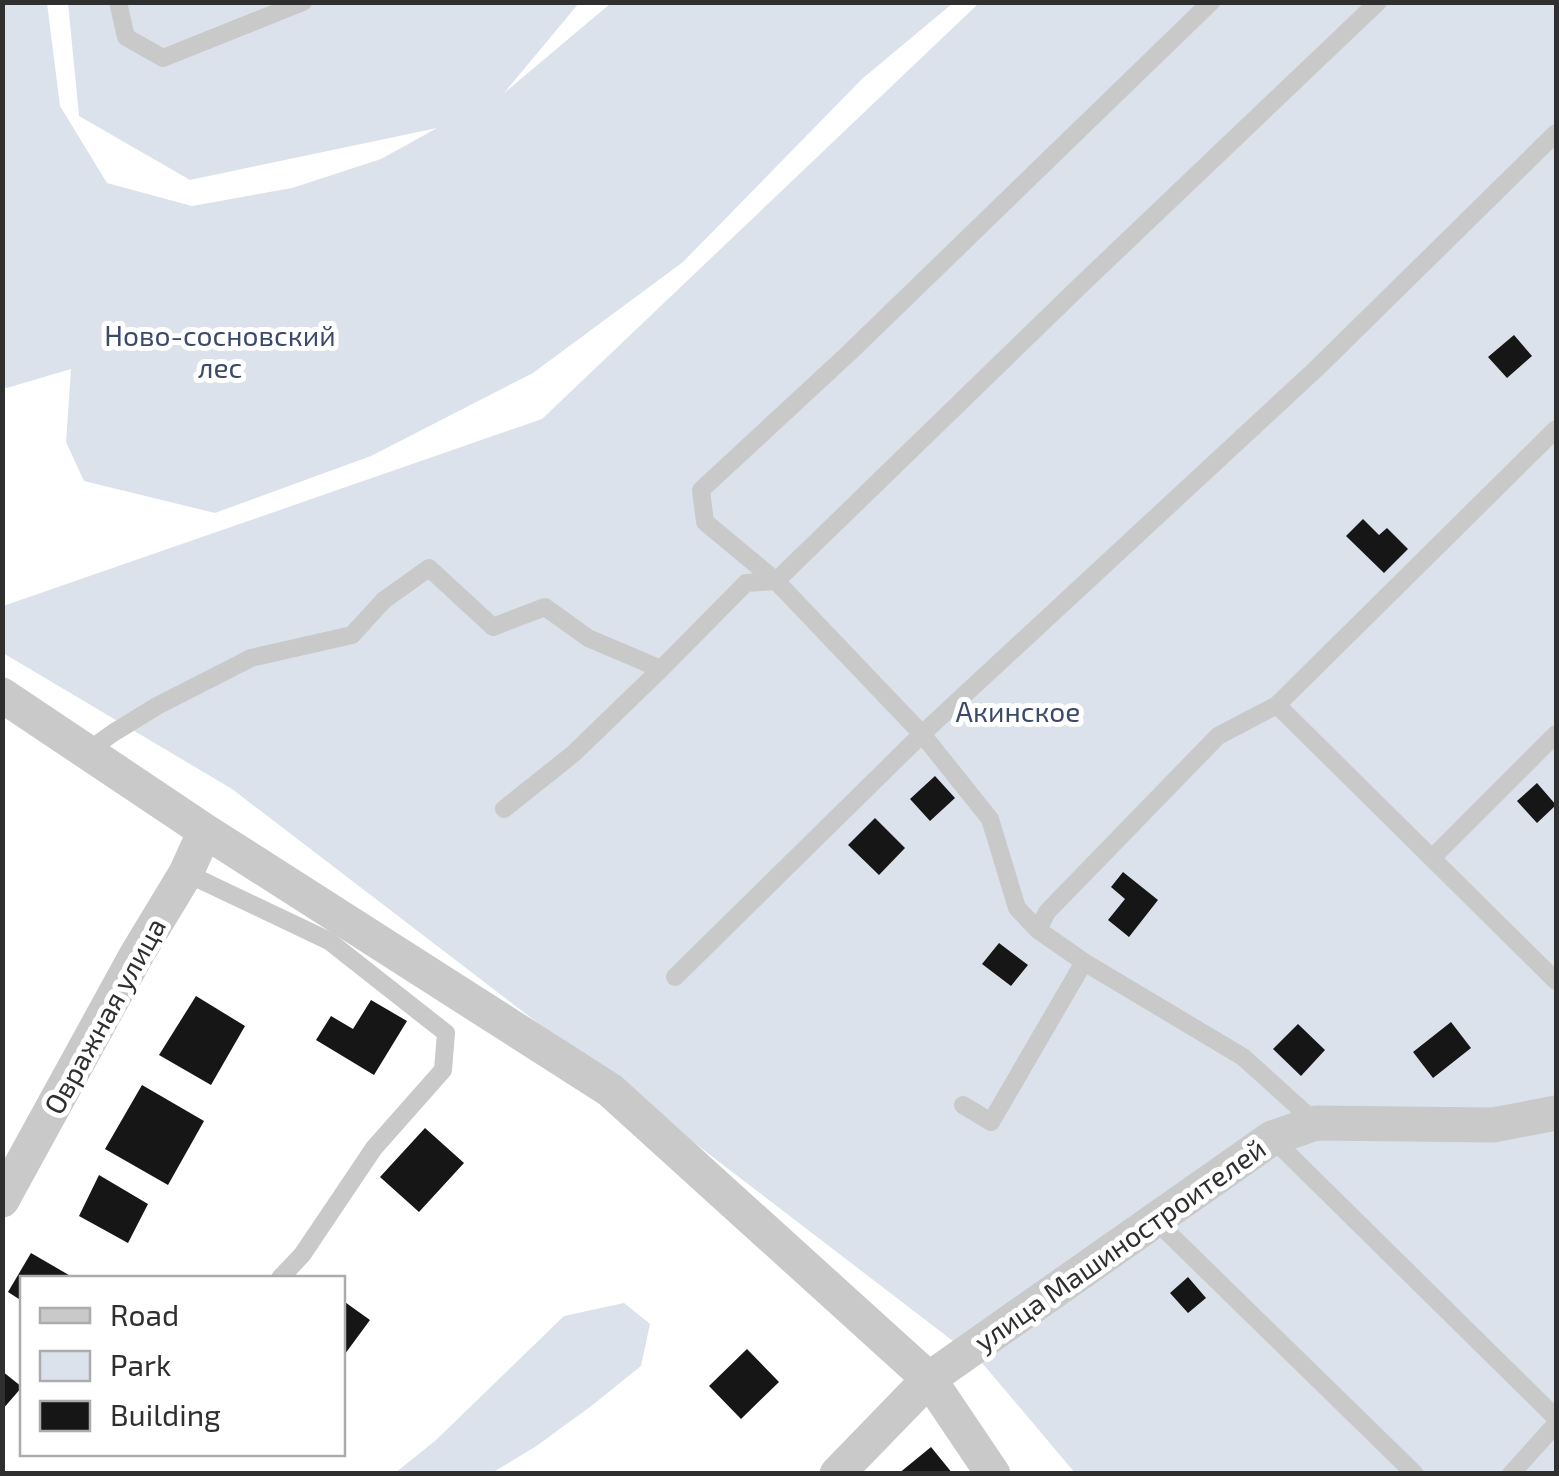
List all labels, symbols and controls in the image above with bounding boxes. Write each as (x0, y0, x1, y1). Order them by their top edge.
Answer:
park label: Ново-сосновский лес (104, 318, 336, 384)
park label: Акинское (956, 694, 1080, 728)
street label: Овражная улица (36, 911, 172, 1120)
street label: улица Машиностроителей (967, 1130, 1272, 1358)
legend (20, 1276, 345, 1456)
text: Road (110, 1296, 179, 1332)
text: Park (110, 1346, 171, 1382)
text: Building (110, 1396, 221, 1432)

